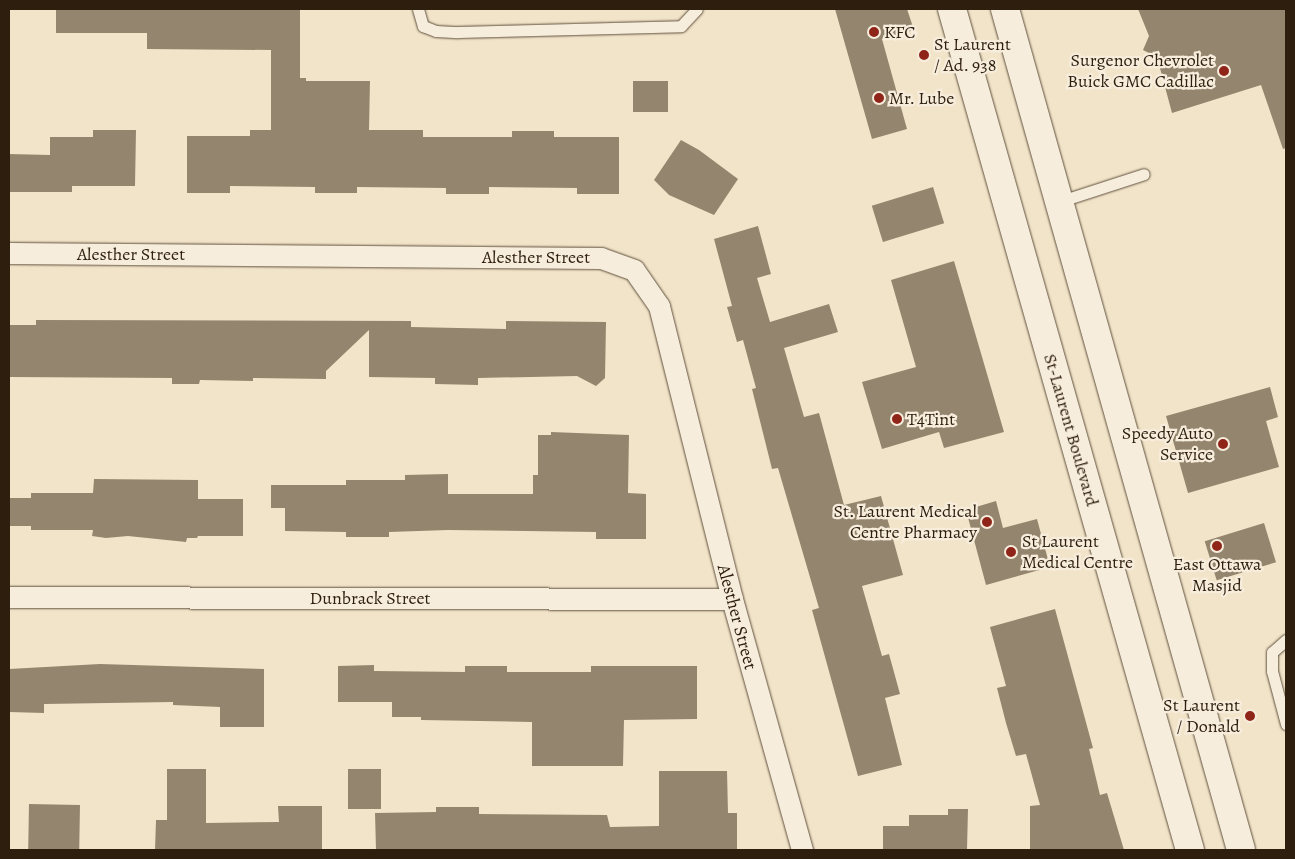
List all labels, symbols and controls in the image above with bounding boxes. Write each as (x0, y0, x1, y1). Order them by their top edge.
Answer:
place label: KFC (884, 21, 916, 43)
marker: KFC (868, 26, 880, 38)
place label: St Laurent / Ad. 938 (934, 34, 1011, 76)
marker: St Laurent / Ad. 938 (918, 49, 930, 61)
place label: Surgenor Chevrolet Buick GMC Cadillac (1067, 50, 1214, 92)
marker: Surgenor Chevrolet Buick GMC Cadillac (1218, 65, 1230, 77)
place label: Mr. Lube (889, 87, 955, 109)
marker: Mr. Lube (873, 92, 885, 104)
street label: Alesther Street (77, 243, 185, 265)
street label: Alesther Street (482, 246, 590, 268)
street label: St-Laurent Boulevard (1039, 351, 1103, 509)
place label: T4Tint (907, 408, 955, 430)
marker: T4Tint (891, 413, 903, 425)
place label: Speedy Auto Service (1122, 423, 1213, 466)
marker: Speedy Auto Service (1217, 438, 1229, 450)
place label: St. Laurent Medical Centre Pharmacy (833, 501, 977, 544)
marker: St. Laurent Medical Centre Pharmacy (981, 516, 993, 528)
place label: St Laurent Medical Centre (1022, 531, 1133, 574)
marker: East Ottawa Masjid (1211, 540, 1223, 552)
marker: St Laurent Medical Centre (1004, 545, 1018, 559)
place label: East Ottawa Masjid (1173, 554, 1261, 596)
street label: Alesther Street (713, 562, 761, 672)
street label: Dunbrack Street (310, 587, 430, 609)
place label: St Laurent / Donald (1163, 695, 1240, 738)
marker: St Laurent / Donald (1244, 710, 1256, 722)

